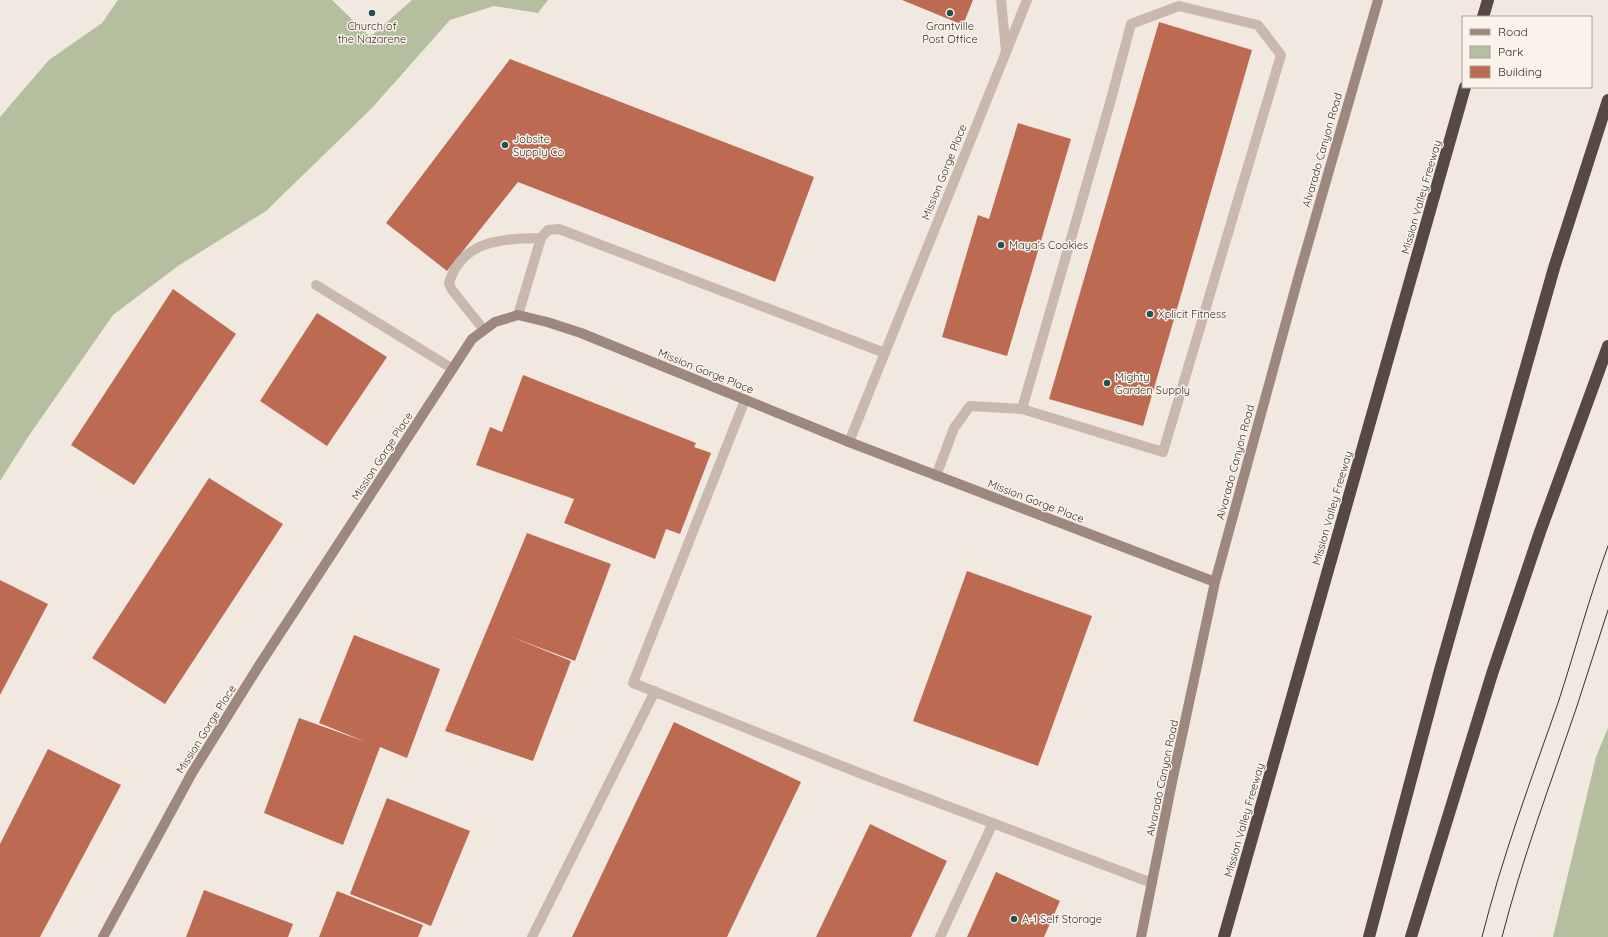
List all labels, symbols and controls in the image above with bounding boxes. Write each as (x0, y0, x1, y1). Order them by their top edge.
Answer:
marker: Church of the Nazarene (367, 8, 377, 18)
marker: Grantville Post Office (945, 8, 955, 18)
legend (1462, 16, 1592, 88)
place label: Church of the Nazarene (338, 19, 406, 46)
place label: Grantville Post Office (922, 19, 978, 46)
text: Road (1498, 24, 1528, 39)
text: Park (1498, 44, 1523, 59)
text: Building (1498, 64, 1542, 79)
street label: Alvarado Canyon Road (1299, 91, 1345, 209)
street label: Mission Gorge Place (918, 122, 970, 222)
place label: Jobsite Supply Co (513, 132, 565, 159)
street label: Mission Valley Freeway (1398, 138, 1444, 256)
marker: Jobsite Supply Co (500, 140, 510, 150)
place label: Maya’s Cookies (1009, 238, 1088, 252)
marker: Maya’s Cookies (996, 240, 1006, 250)
place label: Xplicit Fitness (1158, 307, 1226, 321)
marker: Xplicit Fitness (1145, 309, 1155, 319)
street label: Mission Gorge Place (656, 345, 756, 397)
place label: Mighty Garden Supply (1115, 370, 1190, 397)
marker: Mighty Garden Supply (1102, 378, 1112, 388)
street label: Alvarado Canyon Road (1213, 403, 1257, 521)
street label: Mission Gorge Place (348, 409, 416, 503)
street label: Mission Valley Freeway (1309, 449, 1355, 567)
street label: Mission Gorge Place (986, 476, 1086, 526)
street label: Mission Gorge Place (173, 682, 239, 776)
street label: Alvarado Canyon Road (1143, 719, 1181, 837)
street label: Mission Valley Freeway (1221, 761, 1267, 879)
place label: A-1 Self Storage (1022, 912, 1102, 926)
marker: A-1 Self Storage (1009, 914, 1019, 924)

